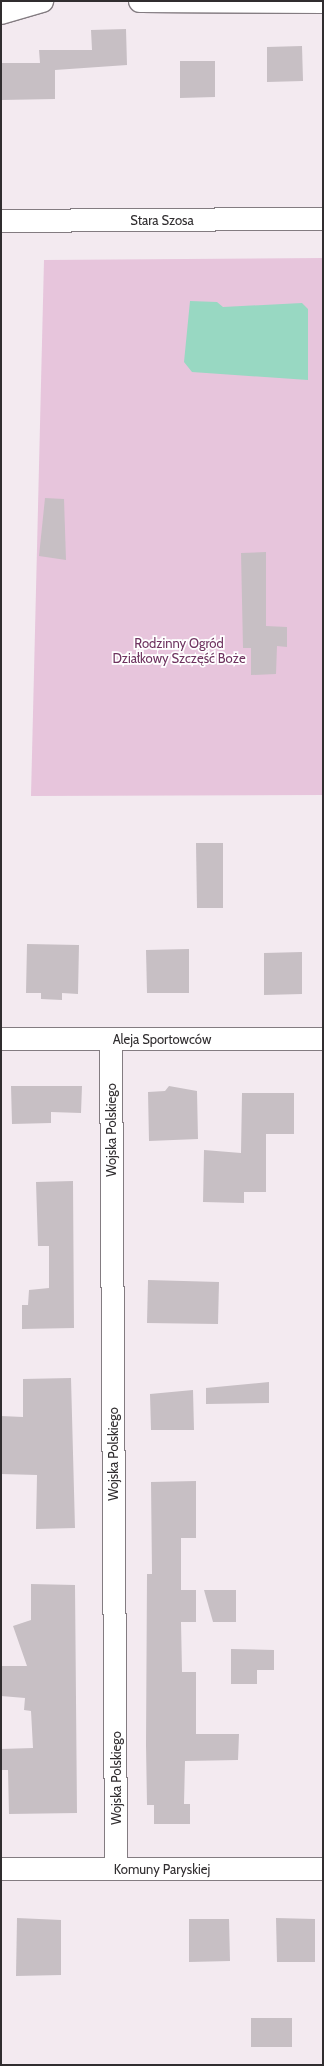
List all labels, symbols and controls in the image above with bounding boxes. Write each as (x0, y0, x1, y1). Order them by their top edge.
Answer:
street label: Stara Szosa (130, 212, 194, 228)
park label: Rodzinny Ogród Działkowy Szczęść Boże (112, 636, 246, 667)
street label: Aleja Sportowców (113, 1031, 211, 1047)
street label: Wojska Polskiego (103, 1083, 119, 1177)
street label: Wojska Polskiego (105, 1407, 121, 1501)
street label: Wojska Polskiego (108, 1731, 124, 1825)
street label: Komuny Paryskiej (114, 1861, 210, 1877)

